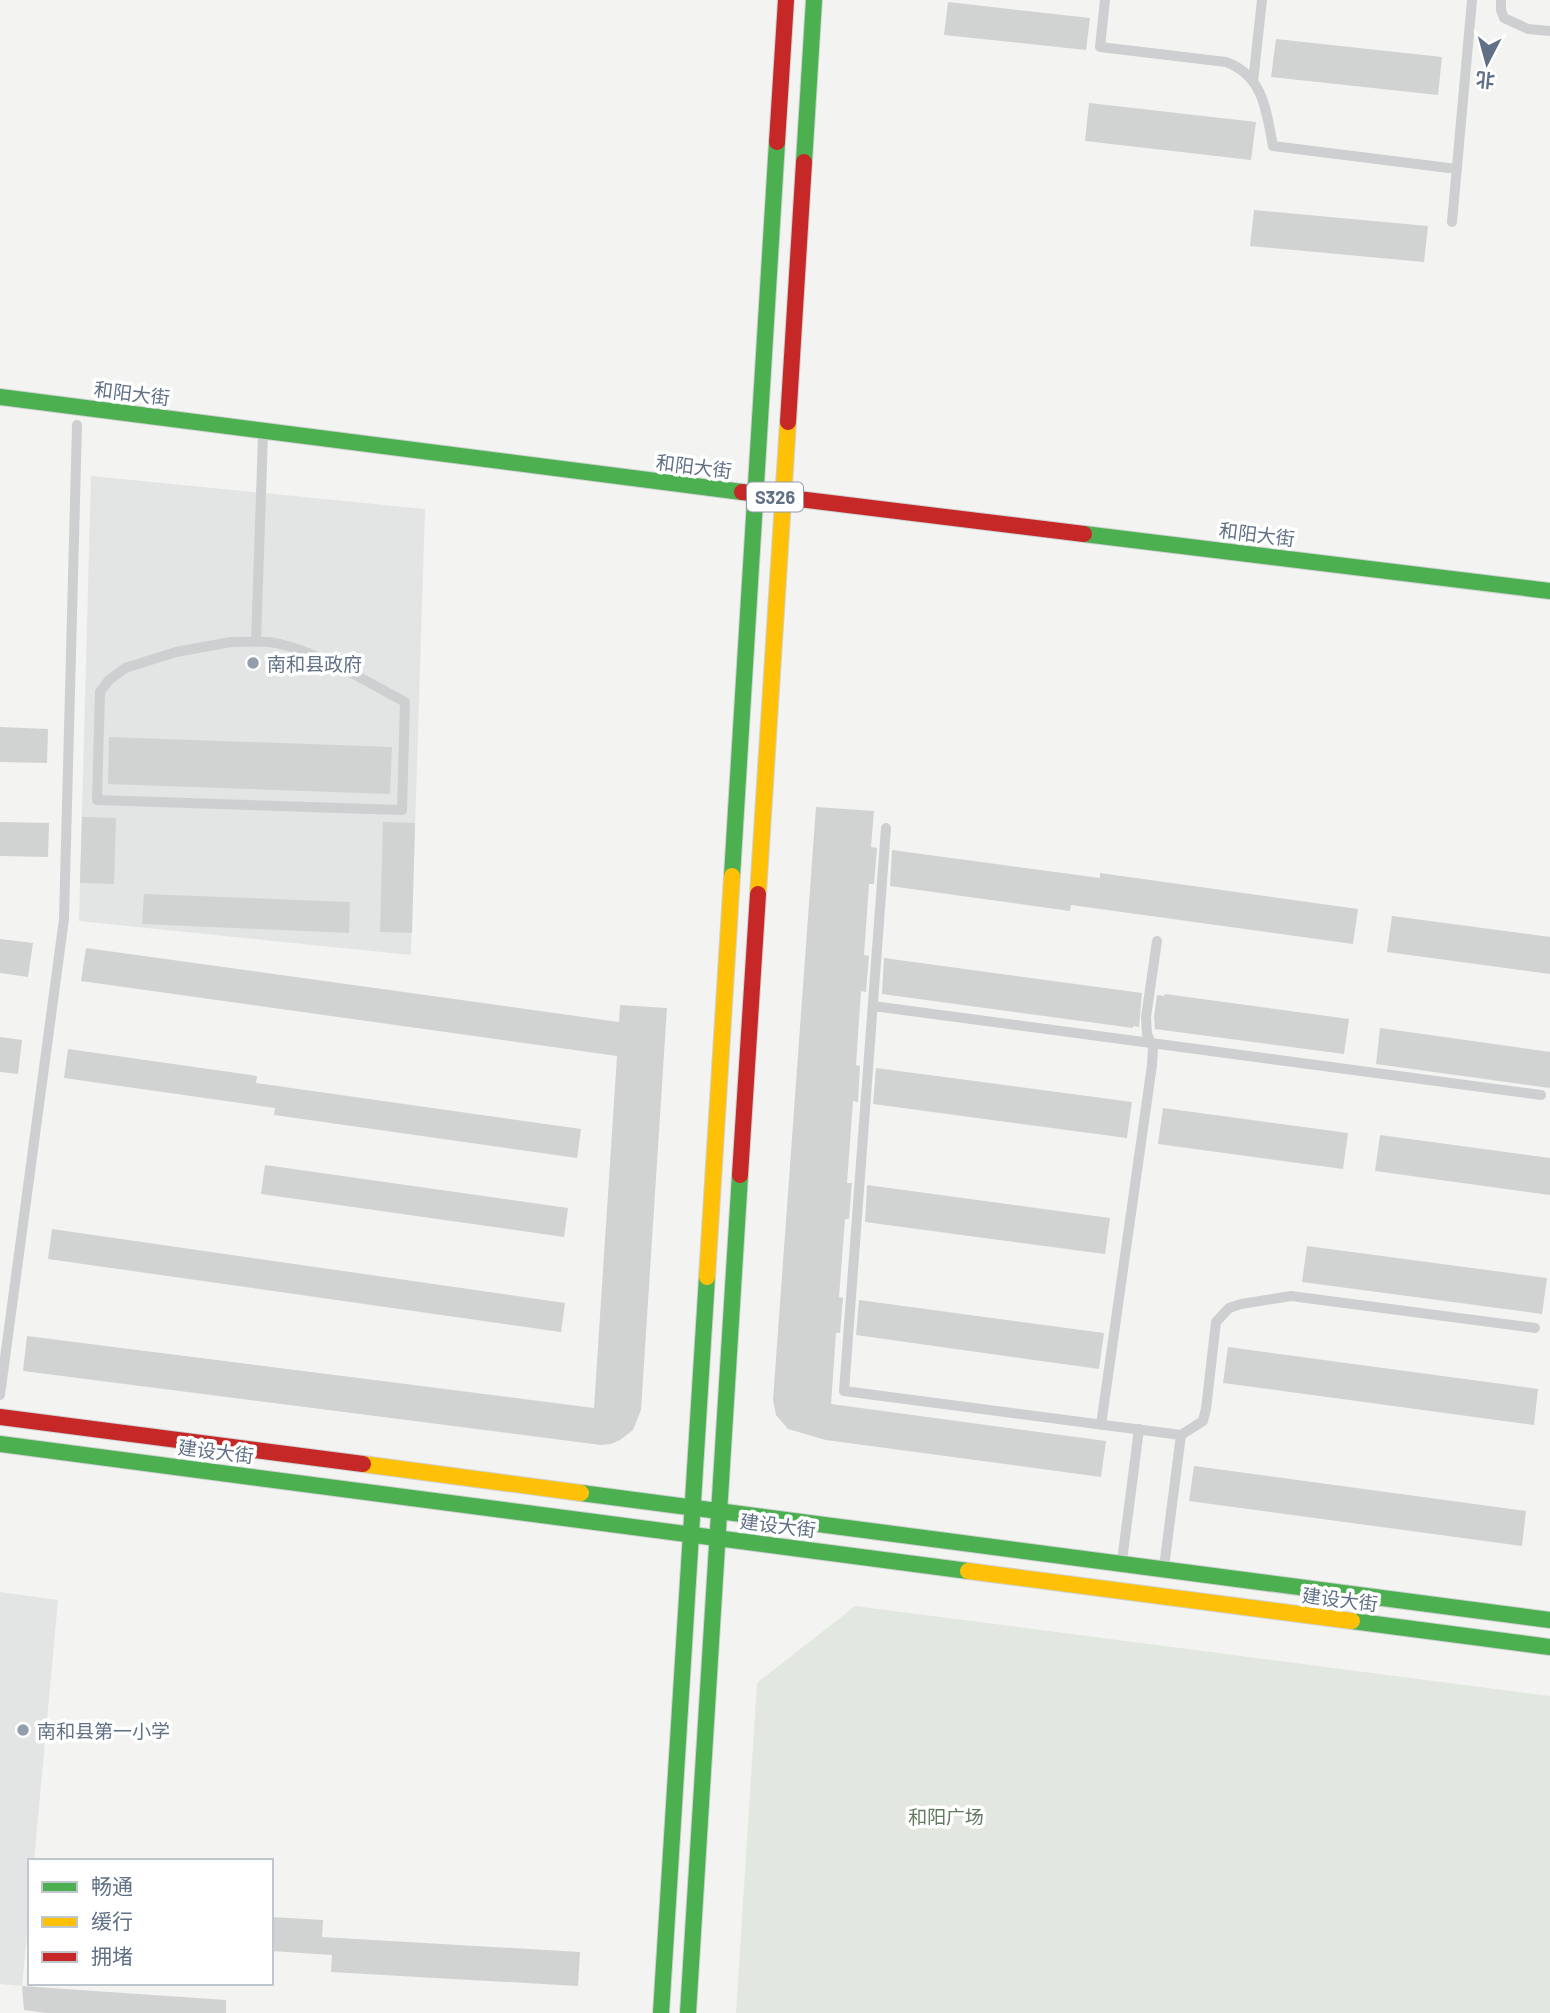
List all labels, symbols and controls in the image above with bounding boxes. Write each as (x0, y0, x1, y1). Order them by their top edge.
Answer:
north arrow (1452, 28, 1522, 98)
text: 北 (1475, 68, 1496, 93)
street label: 和阳大街 (93, 377, 171, 409)
street label: 和阳大街 (655, 450, 733, 482)
road number: S326 (747, 482, 803, 512)
street label: 和阳大街 (1218, 518, 1296, 550)
place label: 南和县政府 (267, 652, 362, 675)
marker: 南和县政府 (245, 655, 261, 671)
street label: 建设大街 (177, 1435, 255, 1467)
street label: 建设大街 (739, 1509, 817, 1541)
street label: 建设大街 (1301, 1583, 1379, 1615)
place label: 南和县第一小学 (37, 1719, 170, 1742)
marker: 南和县第一小学 (15, 1722, 31, 1738)
park label: 和阳广场 (908, 1805, 984, 1828)
legend (28, 1859, 273, 1985)
text: 畅通 (91, 1873, 133, 1898)
text: 缓行 (91, 1908, 133, 1933)
text: 拥堵 (91, 1943, 133, 1968)

